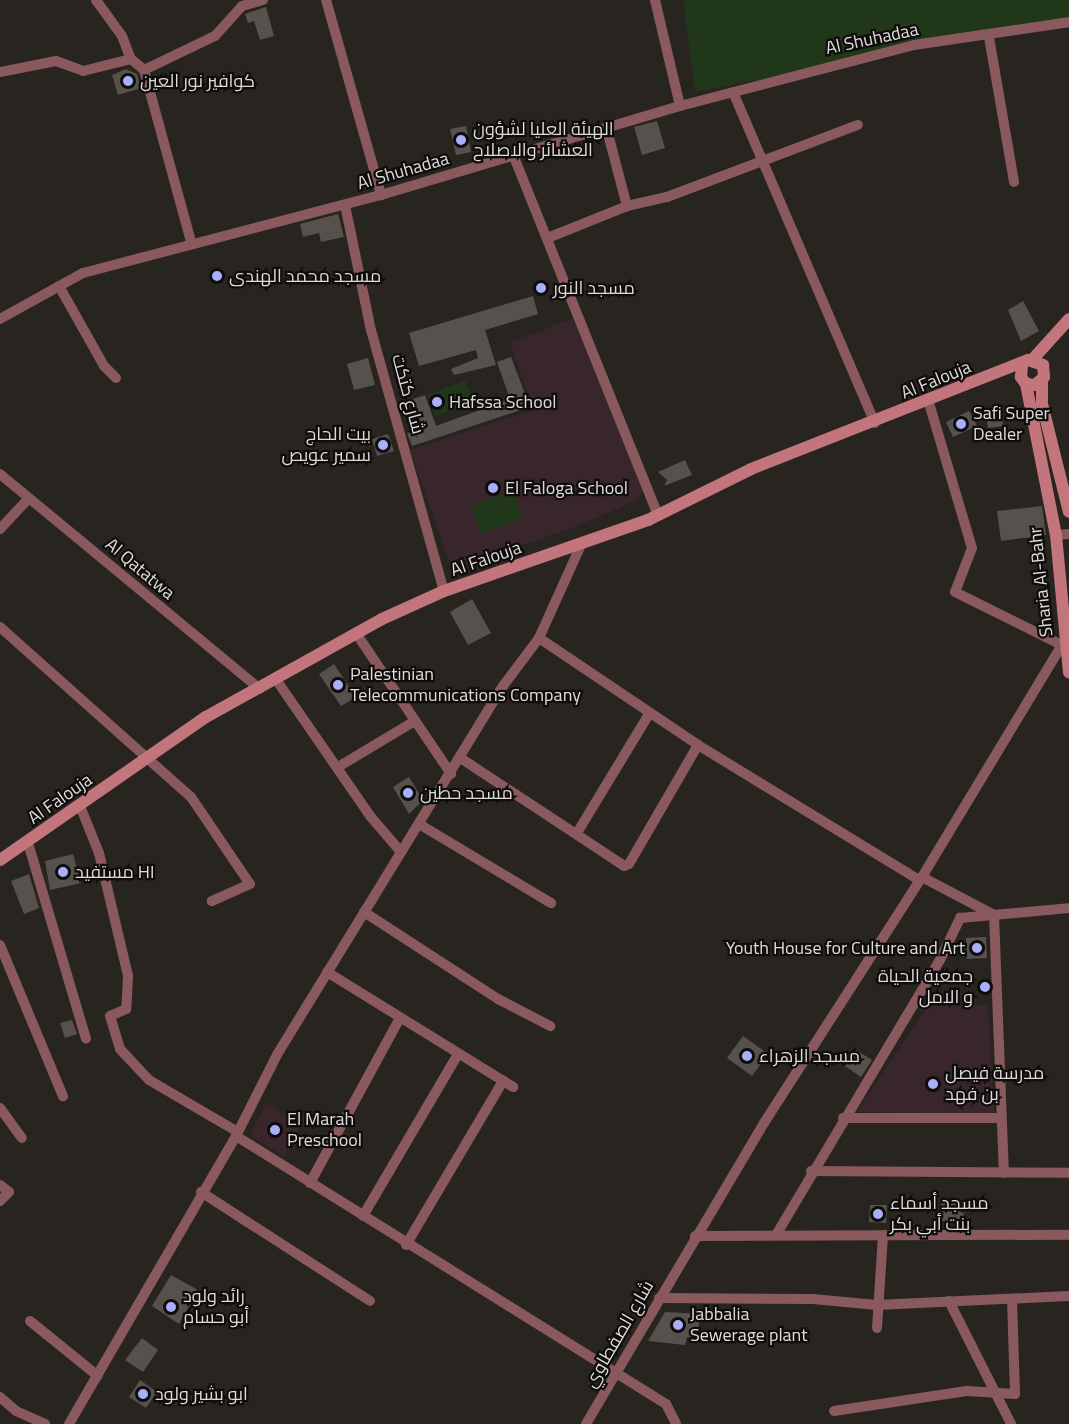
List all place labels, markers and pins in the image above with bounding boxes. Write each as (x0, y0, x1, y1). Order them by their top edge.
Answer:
place label: كوافير نور العين (140, 70, 255, 92)
marker: كوافير نور العين (121, 74, 135, 88)
place label: الهيئة العليا لشؤون العشائر والاصلاح (473, 119, 614, 162)
marker: الهيئة العليا لشؤون العشائر والاصلاح (454, 133, 468, 147)
place label: مسجد محمد الهندى (229, 265, 381, 287)
marker: مسجد محمد الهندى (210, 269, 224, 283)
place label: مسجد النور (553, 277, 635, 299)
marker: مسجد النور (534, 281, 548, 295)
place label: Hafssa School (449, 391, 556, 413)
marker: Hafssa School (430, 395, 444, 409)
place label: Safi Super Dealer (973, 403, 1050, 446)
marker: Safi Super Dealer (954, 417, 968, 431)
place label: بيت الحاج سمير عويص (281, 424, 371, 466)
marker: بيت الحاج سمير عويص (376, 438, 390, 452)
place label: El Faloga School (505, 477, 628, 499)
marker: El Faloga School (486, 481, 500, 495)
place label: Palestinian Telecommunications Company (350, 664, 581, 706)
marker: Palestinian Telecommunications Company (331, 678, 345, 692)
place label: مسجد حطين (420, 782, 513, 804)
marker: مسجد حطين (401, 786, 415, 800)
place label: مستفيد HI (75, 861, 154, 883)
marker: مستفيد HI (56, 865, 70, 879)
place label: Youth House for Culture and Art (726, 937, 965, 959)
marker: Youth House for Culture and Art (970, 941, 984, 955)
place label: جمعية الحياة و الامل (878, 966, 973, 1008)
marker: جمعية الحياة و الامل (978, 980, 992, 994)
place label: مسجد الزهراء (759, 1045, 860, 1067)
marker: مسجد الزهراء (740, 1049, 754, 1063)
place label: مدرسة فيصل بن فهد (945, 1063, 1044, 1106)
marker: مدرسة فيصل بن فهد (926, 1077, 940, 1091)
place label: El Marah Preschool (287, 1109, 362, 1152)
marker: El Marah Preschool (268, 1123, 282, 1137)
place label: مسجد أسماء بنت أبي بكر (890, 1193, 988, 1236)
marker: مسجد أسماء بنت أبي بكر (871, 1207, 885, 1221)
place label: رائد ولود أبو حسام (183, 1286, 249, 1328)
marker: رائد ولود أبو حسام (164, 1300, 178, 1314)
place label: Jabbalia Sewerage plant (690, 1304, 808, 1346)
marker: Jabbalia Sewerage plant (671, 1318, 685, 1332)
place label: ابو بشير ولود (155, 1383, 248, 1405)
marker: ابو بشير ولود (136, 1387, 150, 1401)

